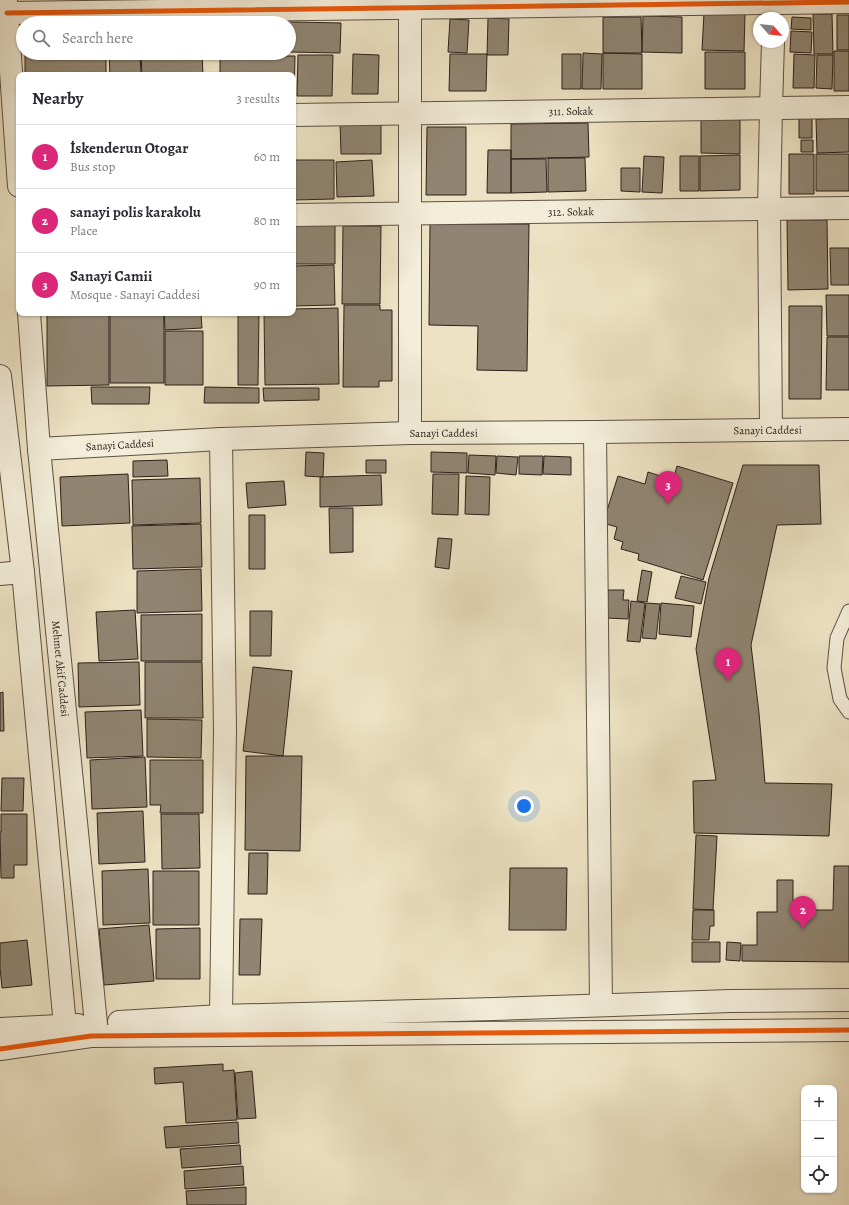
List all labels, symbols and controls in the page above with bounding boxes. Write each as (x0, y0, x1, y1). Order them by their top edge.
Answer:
north arrow (753, 12, 789, 48)
search box (16, 16, 296, 60)
icon: search (30, 27, 52, 49)
text: Search here (62, 28, 133, 48)
text: Nearby (32, 87, 83, 110)
text: 3 results (236, 90, 280, 107)
street label: 311. Sokak (549, 103, 594, 119)
text: İskenderun Otogar (70, 138, 188, 158)
text: 1 (43, 148, 47, 165)
text: 60 m (254, 148, 280, 165)
text: Bus stop (70, 158, 115, 175)
text: sanayi polis karakolu (70, 202, 201, 222)
street label: 312. Sokak (548, 204, 595, 219)
text: 2 (42, 212, 48, 229)
text: 80 m (253, 212, 280, 229)
text: Place (70, 222, 98, 239)
text: Sanayi Camii (70, 266, 152, 286)
text: 3 (42, 276, 48, 293)
text: 90 m (254, 276, 280, 293)
text: Mosque · Sanayi Caddesi (70, 286, 200, 303)
street label: Sanayi Caddesi (733, 422, 802, 438)
street label: Sanayi Caddesi (409, 425, 478, 441)
street label: Sanayi Caddesi (85, 435, 154, 454)
pin: 3 (655, 471, 681, 504)
street label: Mehmet Akif Caddesi (49, 620, 73, 717)
pin: 1 (715, 648, 741, 681)
your location (514, 796, 534, 816)
pin: 2 (790, 896, 816, 929)
map controls (801, 1085, 837, 1193)
button: + (801, 1085, 837, 1121)
button: − (801, 1121, 837, 1157)
button: locate (801, 1157, 837, 1193)

